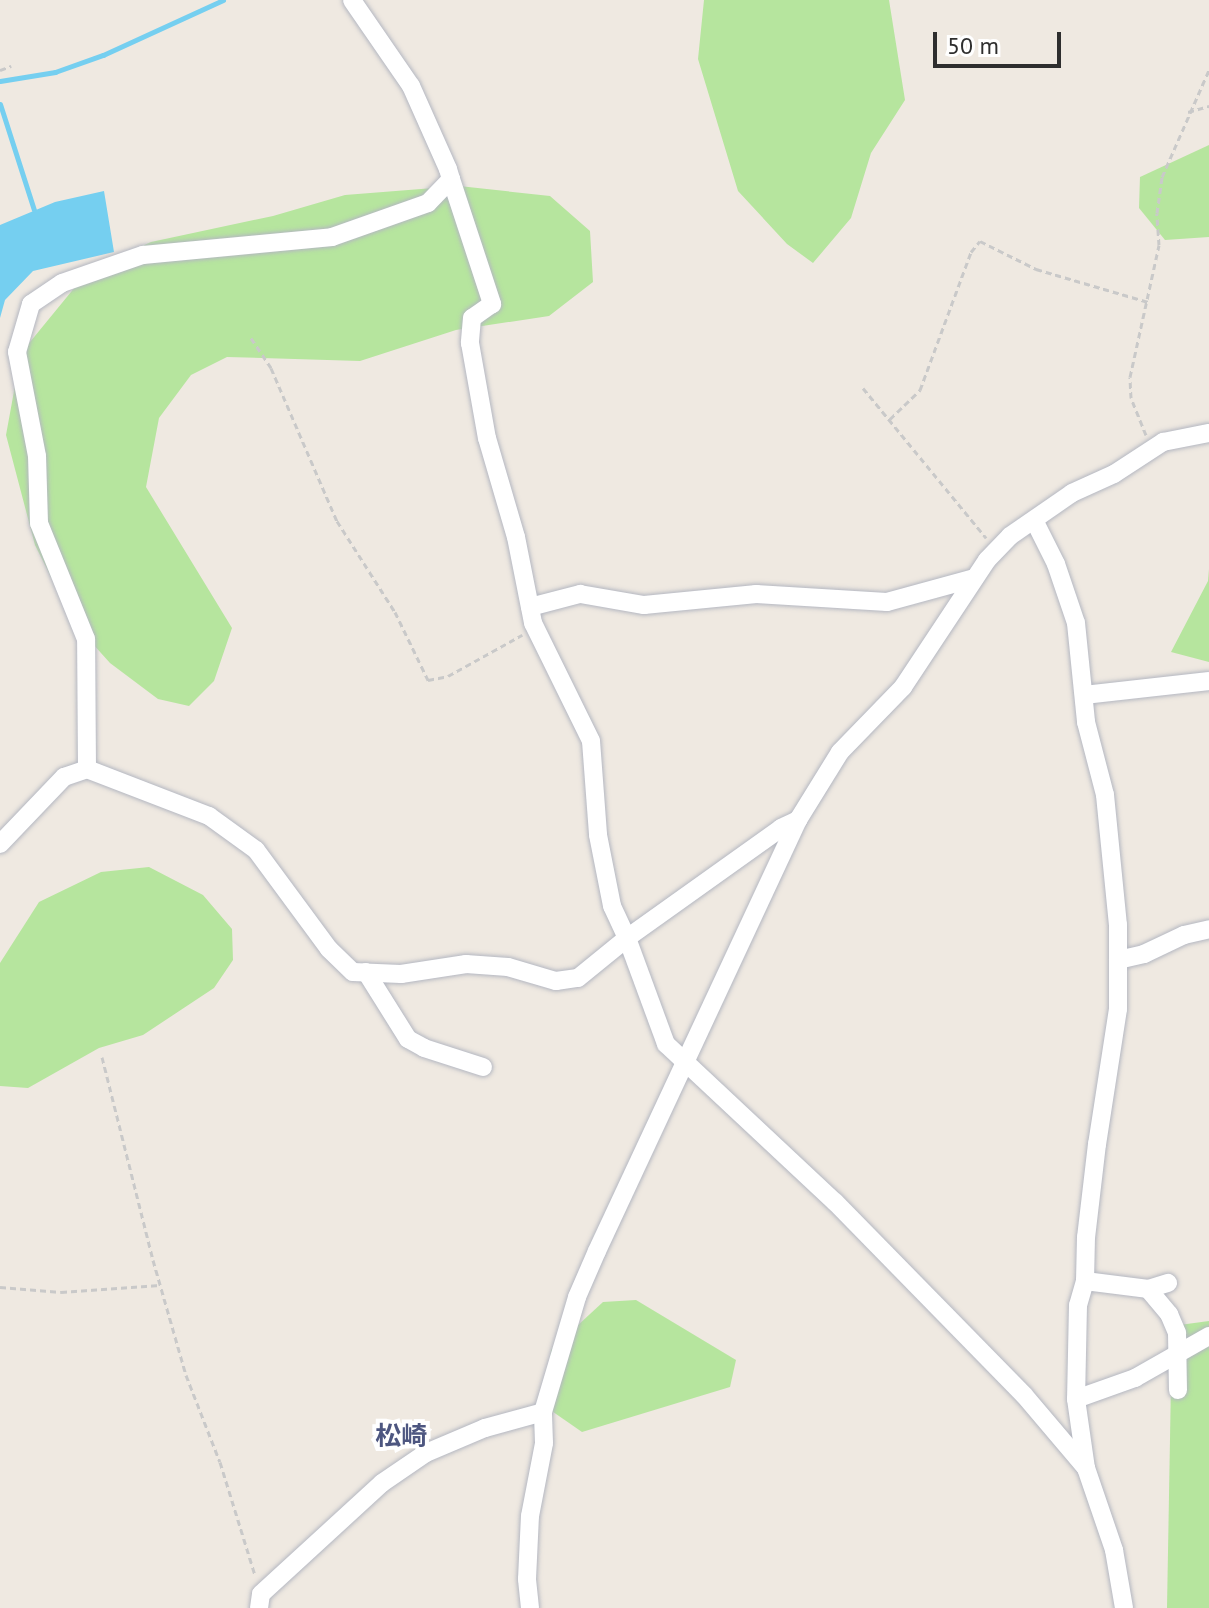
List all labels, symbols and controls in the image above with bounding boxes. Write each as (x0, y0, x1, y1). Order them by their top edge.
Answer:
scale bar (937, 16, 1065, 66)
text: 50 m (947, 30, 999, 61)
district label: 松崎 (375, 1420, 427, 1452)

